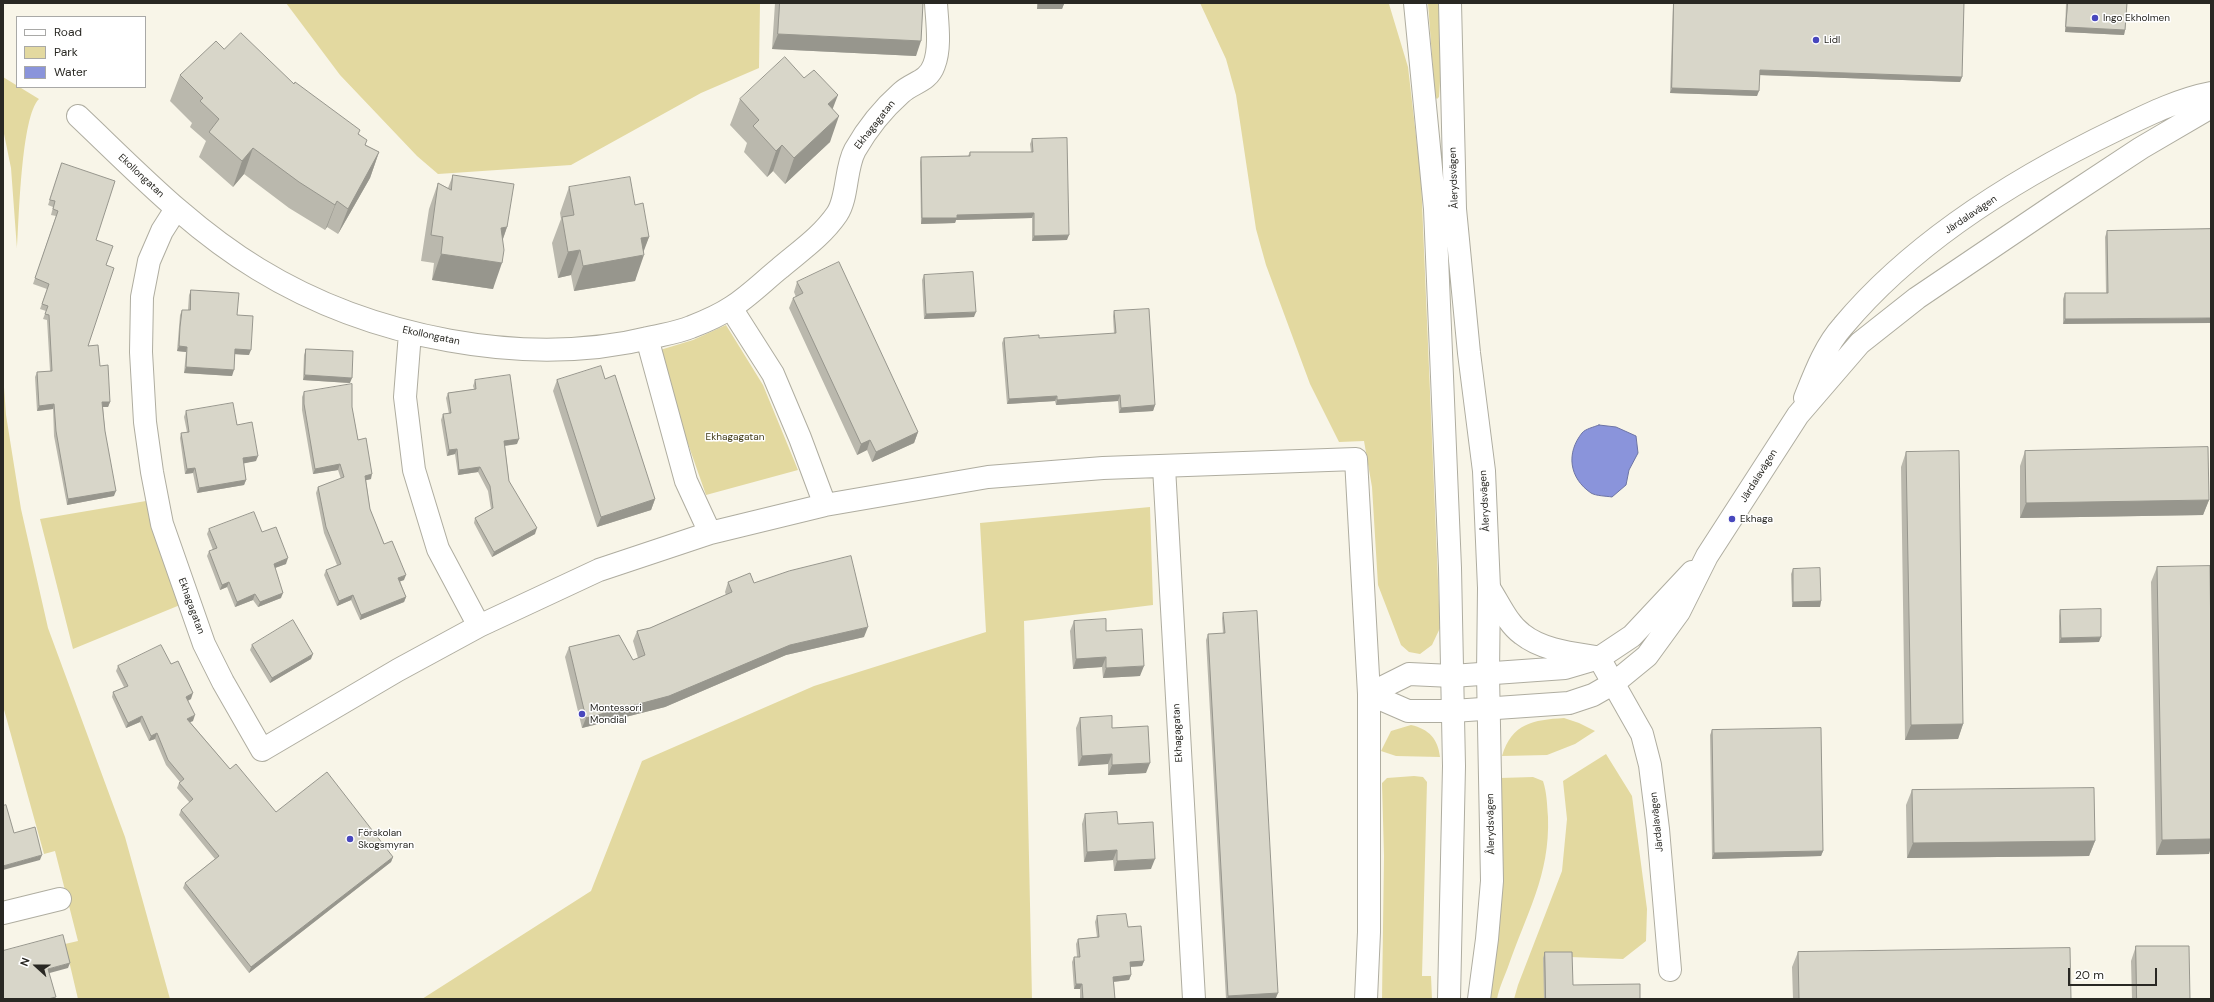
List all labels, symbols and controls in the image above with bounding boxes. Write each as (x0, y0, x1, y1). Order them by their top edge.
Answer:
place label: Ingo Ekholmen (2103, 12, 2170, 24)
marker: Ingo Ekholmen (2090, 13, 2100, 23)
legend (16, 16, 146, 88)
text: Road (54, 24, 82, 40)
place label: Lidl (1824, 34, 1840, 46)
marker: Lidl (1811, 35, 1821, 45)
text: Park (54, 44, 78, 60)
text: Water (54, 64, 87, 80)
street label: Ekhagagatan (852, 98, 898, 152)
street label: Ålerydsvägen (1447, 147, 1461, 209)
street label: Ekollongatan (116, 152, 166, 200)
street label: Järdalavägen (1943, 193, 1999, 237)
street label: Ekollongatan (401, 324, 461, 348)
park label: Ekhagagatan (706, 431, 764, 443)
street label: Järdalavägen (1738, 447, 1780, 505)
street label: Ålerydsvägen (1477, 470, 1493, 532)
place label: Ekhaga (1740, 513, 1773, 525)
marker: Ekhaga (1727, 514, 1737, 524)
street label: Ekhagagatan (175, 576, 207, 636)
place label: Montessori Mondial (590, 702, 642, 726)
street label: Ekhagagatan (1170, 703, 1186, 763)
marker: Montessori Mondial (577, 709, 587, 719)
street label: Järdalavägen (1648, 791, 1666, 853)
street label: Ålerydsvägen (1484, 793, 1498, 855)
place label: Förskolan Skogsmyran (358, 827, 414, 850)
marker: Förskolan Skogsmyran (345, 834, 355, 844)
north arrow (16, 946, 56, 986)
text: N (17, 955, 33, 968)
scale bar (2070, 960, 2159, 986)
text: 20 m (2075, 967, 2104, 983)

